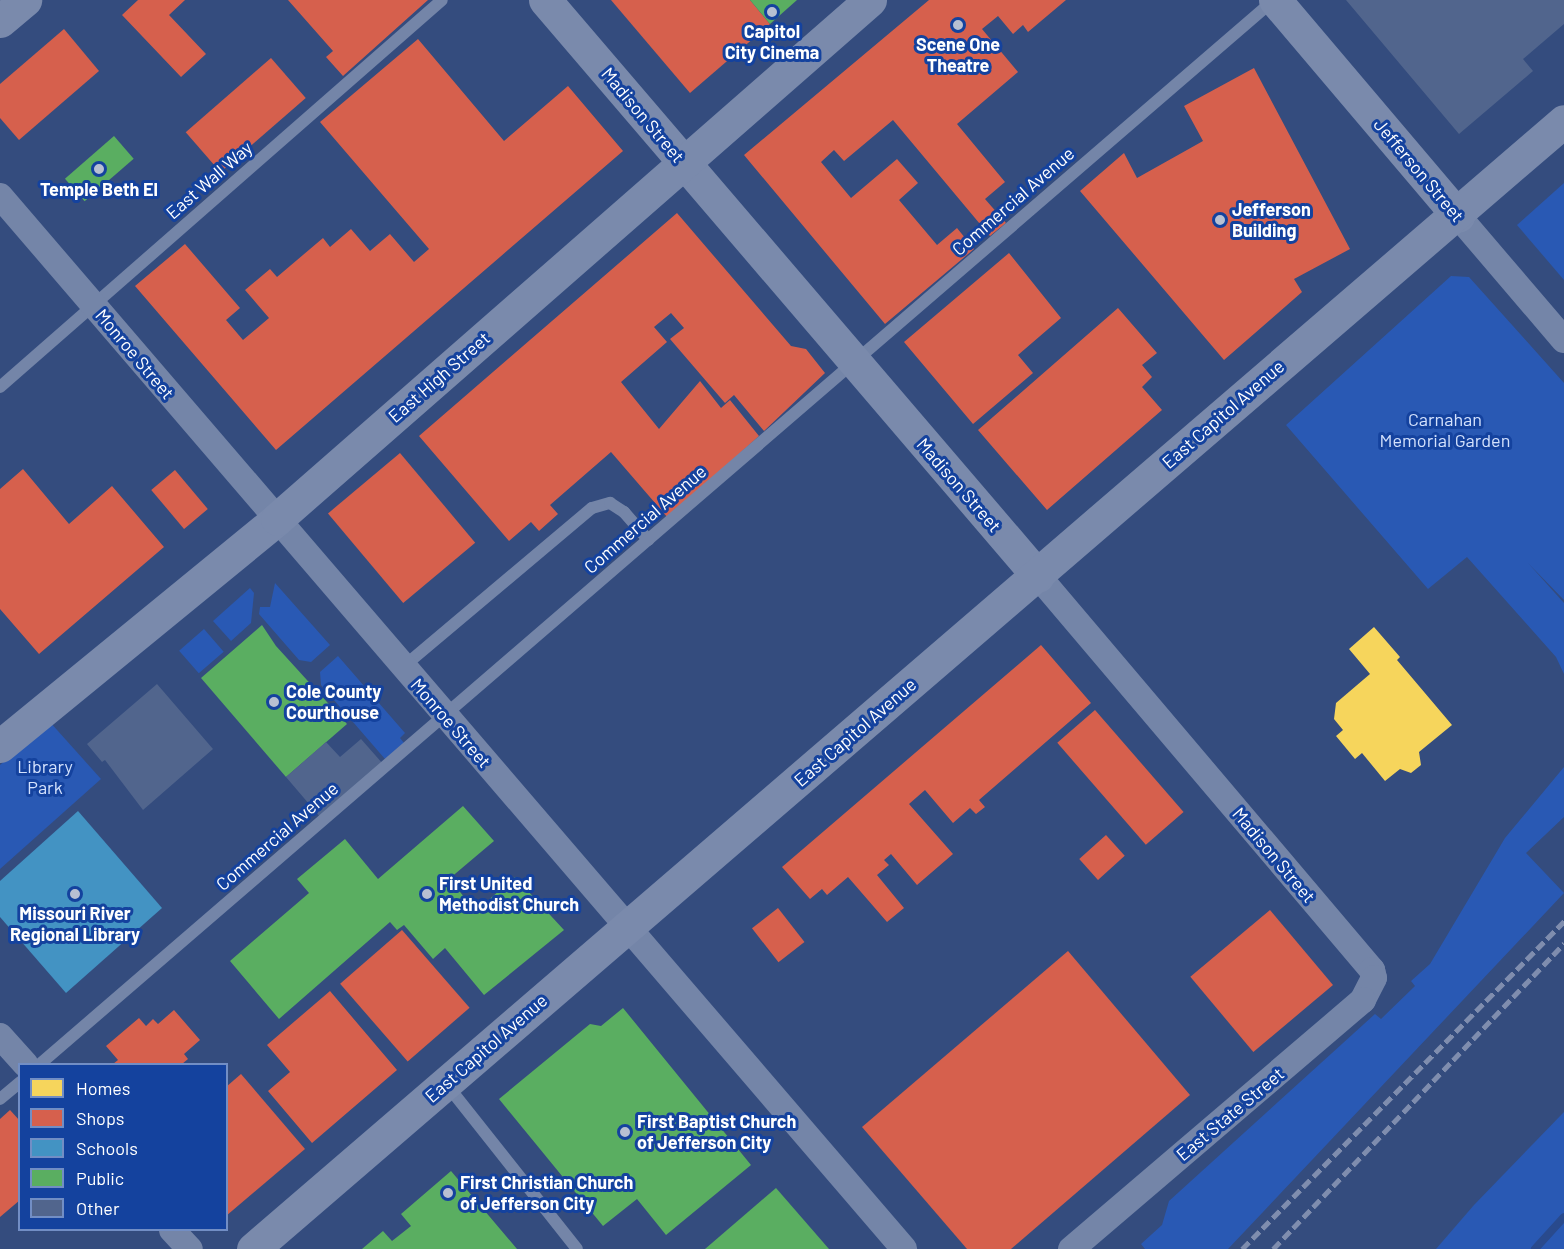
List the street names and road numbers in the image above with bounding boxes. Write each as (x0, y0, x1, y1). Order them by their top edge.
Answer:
street label: Madison Street (597, 63, 689, 167)
street label: Jefferson Street (1369, 114, 1469, 226)
street label: East Wall Way (161, 137, 257, 223)
street label: Commercial Avenue (948, 142, 1078, 260)
street label: Monroe Street (91, 305, 179, 403)
street label: East High Street (384, 327, 494, 427)
street label: East Capitol Avenue (1158, 355, 1288, 473)
street label: Madison Street (912, 434, 1006, 536)
street label: Commercial Avenue (580, 460, 710, 578)
street label: East Capitol Avenue (790, 673, 920, 791)
street label: Monroe Street (406, 674, 496, 772)
street label: Commercial Avenue (212, 777, 342, 895)
street label: Madison Street (1228, 803, 1320, 907)
street label: East Capitol Avenue (421, 989, 551, 1107)
street label: East State Street (1172, 1063, 1288, 1165)

